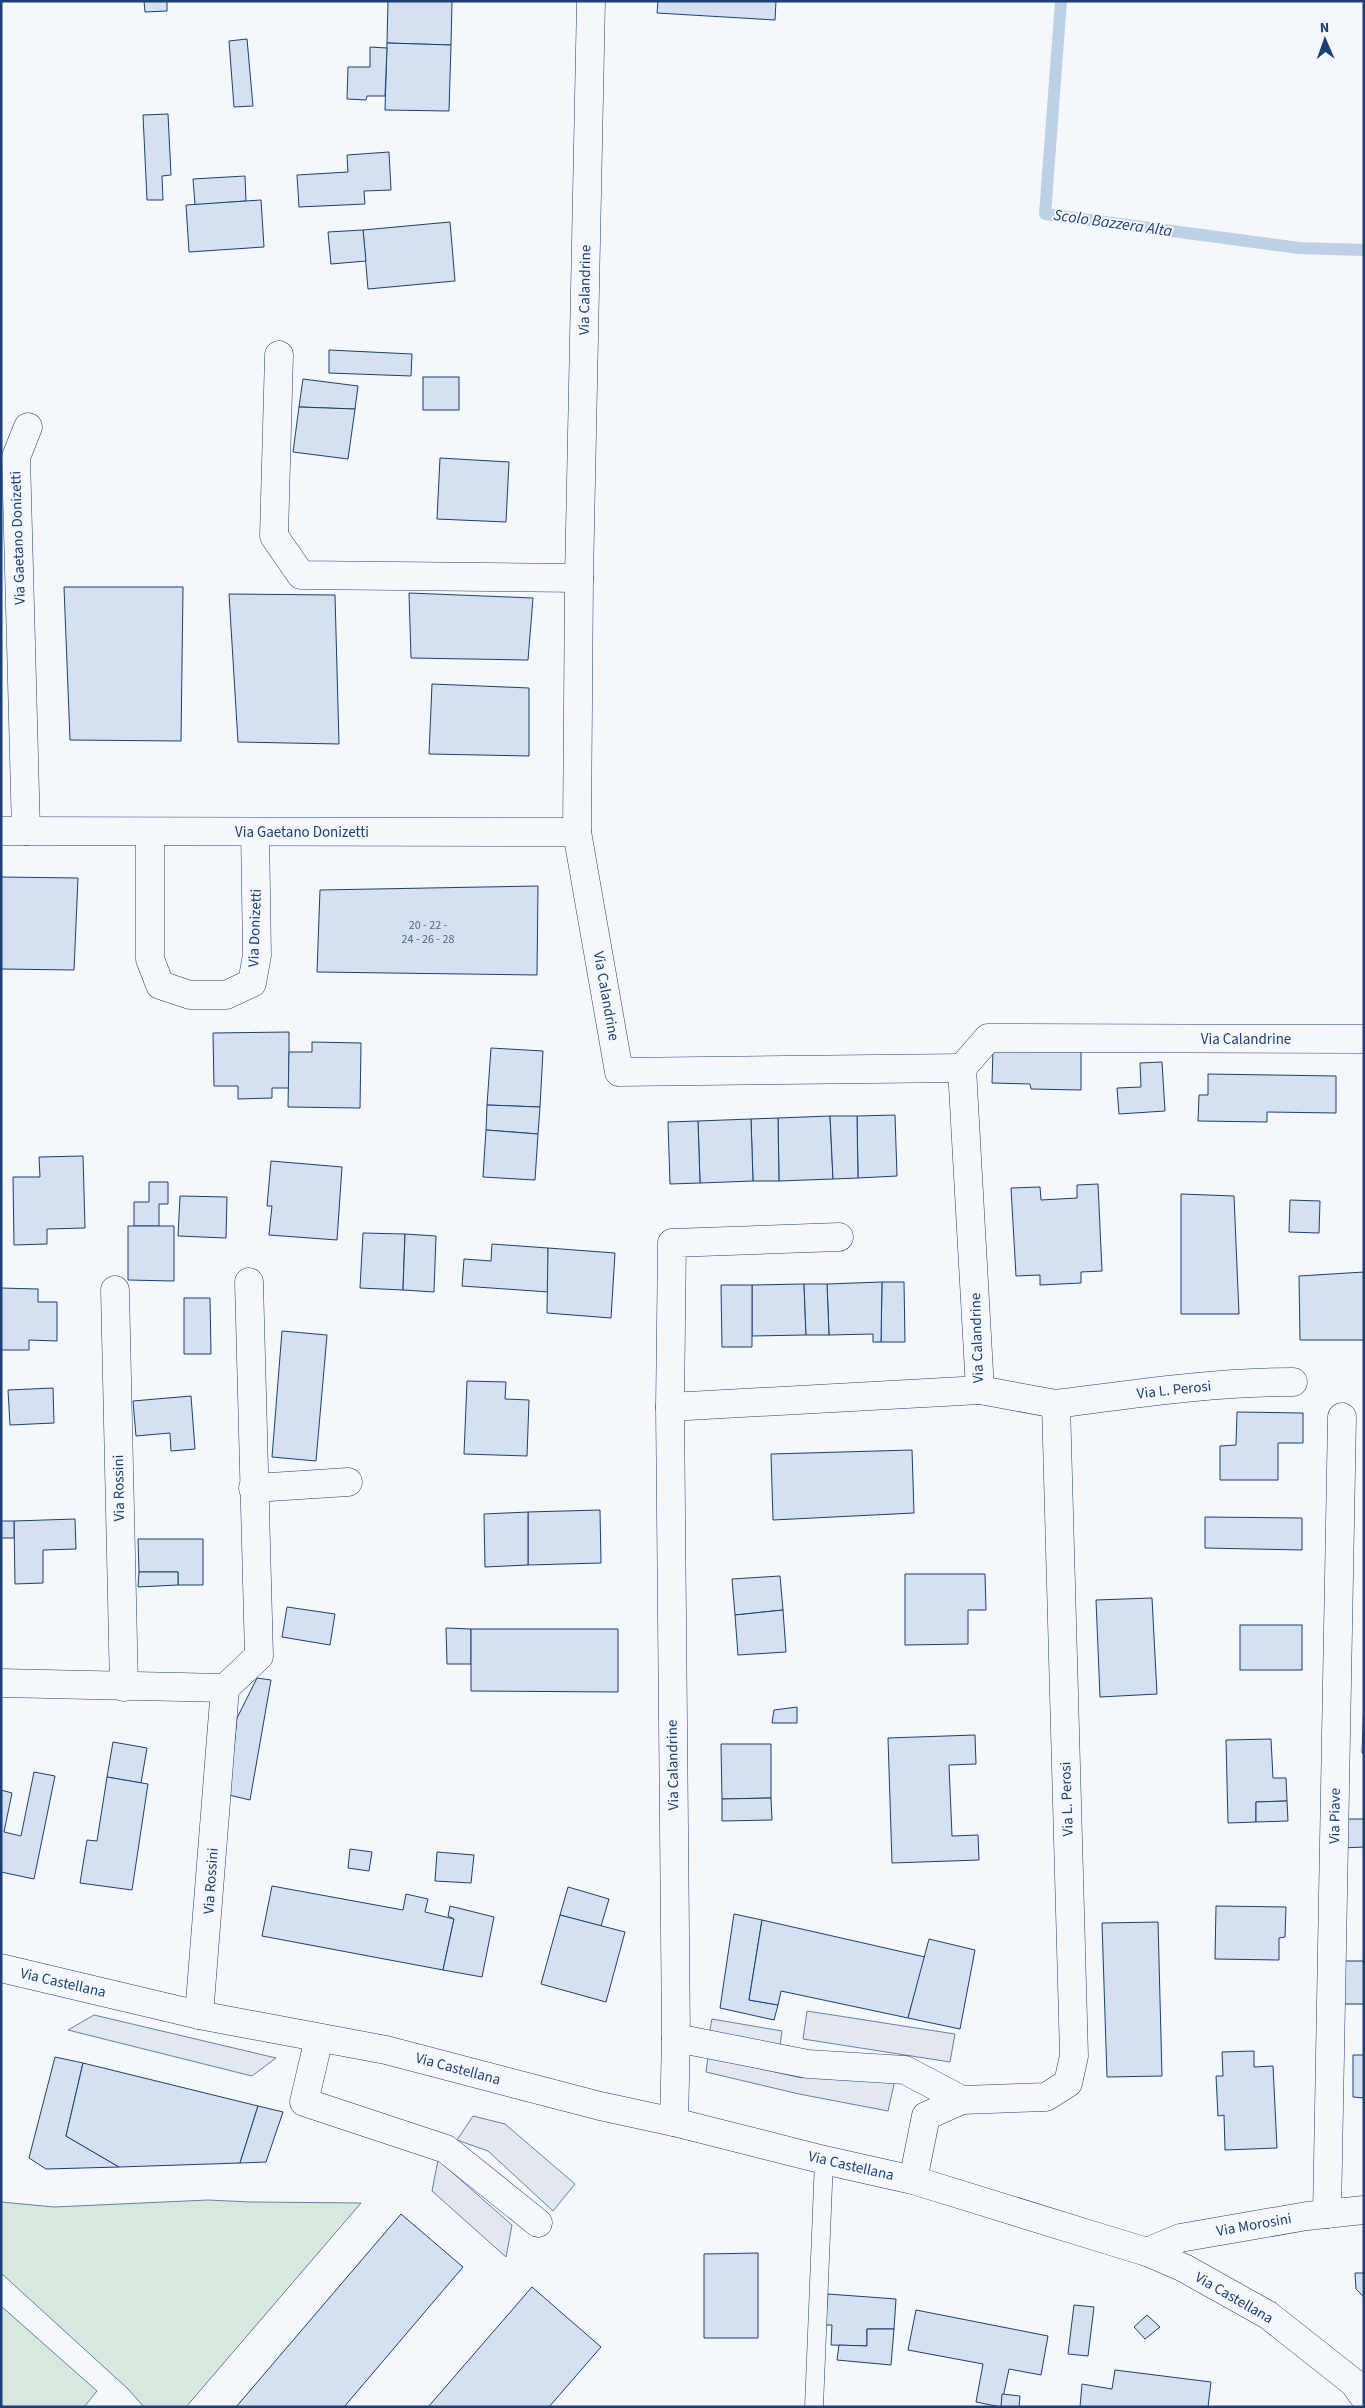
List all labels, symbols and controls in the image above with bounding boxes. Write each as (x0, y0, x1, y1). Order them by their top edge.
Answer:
north arrow (1300, 15, 1350, 65)
text: N (1320, 18, 1330, 38)
water label: Scolo Bazzera Alta (1052, 204, 1174, 242)
street label: Via Calandrine (574, 245, 596, 335)
street label: Via Gaetano Donizetti (5, 471, 31, 605)
street label: Via Gaetano Donizetti (235, 822, 369, 843)
street label: Via Donizetti (243, 889, 267, 967)
house number: 20 - 22 - 24 - 26 - 28 (402, 917, 454, 948)
street label: Via Calandrine (588, 950, 624, 1042)
street label: Via Calandrine (1201, 1029, 1291, 1050)
street label: Via Calandrine (965, 1292, 989, 1384)
street label: Via L. Perosi (1136, 1376, 1212, 1404)
street label: Via Rossini (108, 1455, 130, 1521)
street label: Via Calandrine (662, 1720, 684, 1810)
street label: Via L. Perosi (1055, 1761, 1079, 1837)
street label: Via Piave (1324, 1788, 1346, 1844)
street label: Via Rossini (198, 1847, 224, 1915)
street label: Via Castellana (18, 1963, 108, 2003)
street label: Via Castellana (413, 2048, 503, 2090)
street label: Via Castellana (806, 2146, 896, 2186)
street label: Via Morosini (1215, 2208, 1293, 2242)
street label: Via Castellana (1191, 2267, 1277, 2329)

